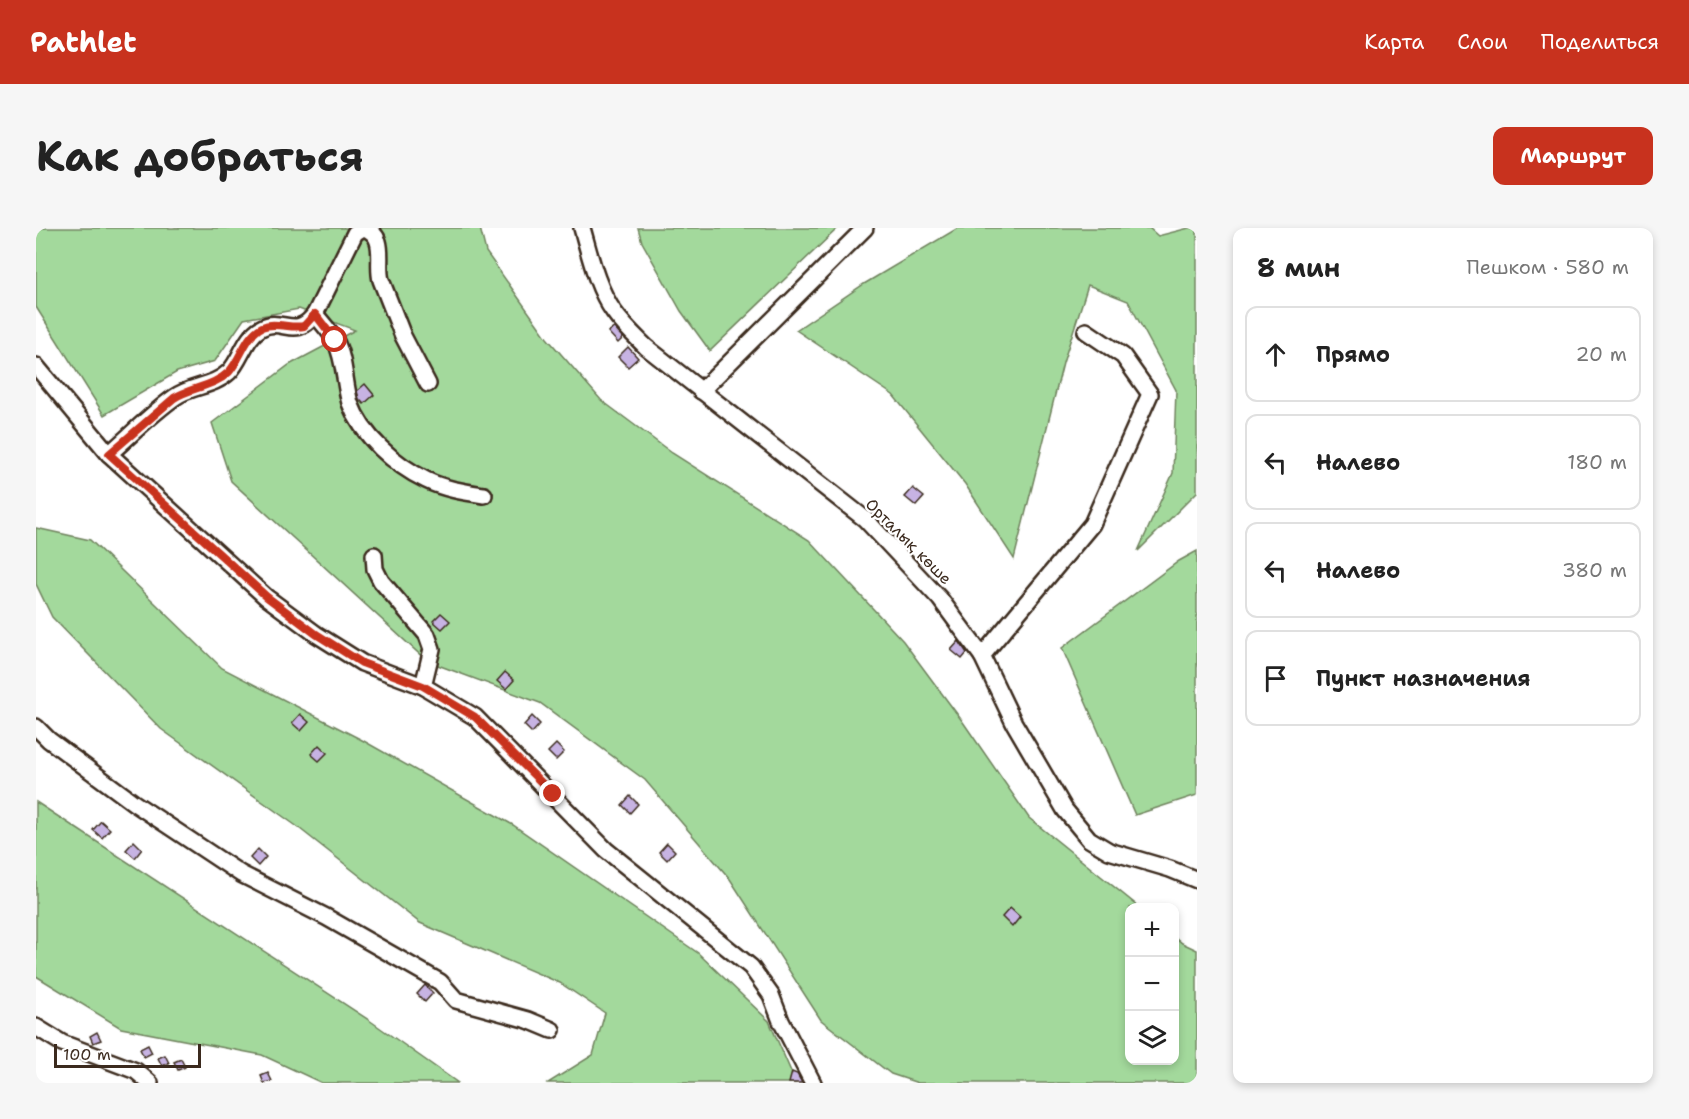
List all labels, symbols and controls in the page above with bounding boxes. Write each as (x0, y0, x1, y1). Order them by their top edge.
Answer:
text: Pathlet (30, 23, 137, 61)
text: Карта (1364, 28, 1424, 56)
text: Слои (1457, 28, 1508, 56)
text: Поделиться (1541, 28, 1659, 56)
button: Маршрут (1493, 127, 1653, 185)
text: Как добраться (36, 128, 364, 184)
text: 8 мин (1257, 250, 1340, 285)
text: Пешком · 580 m (1466, 254, 1629, 280)
route start (321, 326, 347, 352)
icon: ahead (1259, 338, 1292, 371)
text: Прямо (1316, 340, 1390, 369)
text: 20 m (1576, 341, 1627, 367)
icon: left (1259, 446, 1292, 479)
text: Налево (1316, 448, 1400, 477)
text: 180 m (1567, 449, 1627, 475)
street label: Орталық көше (861, 494, 956, 589)
icon: left (1259, 554, 1292, 587)
text: Налево (1316, 556, 1400, 585)
text: 380 m (1562, 557, 1627, 583)
icon: arrive (1259, 662, 1292, 695)
text: Пункт назначения (1316, 664, 1530, 693)
route end (539, 780, 565, 806)
map controls (1125, 903, 1179, 1065)
button: + (1125, 903, 1179, 957)
button: − (1125, 957, 1179, 1011)
button: layers (1125, 1011, 1179, 1065)
scale bar (54, 1041, 201, 1068)
text: 100 m (63, 1044, 111, 1065)

